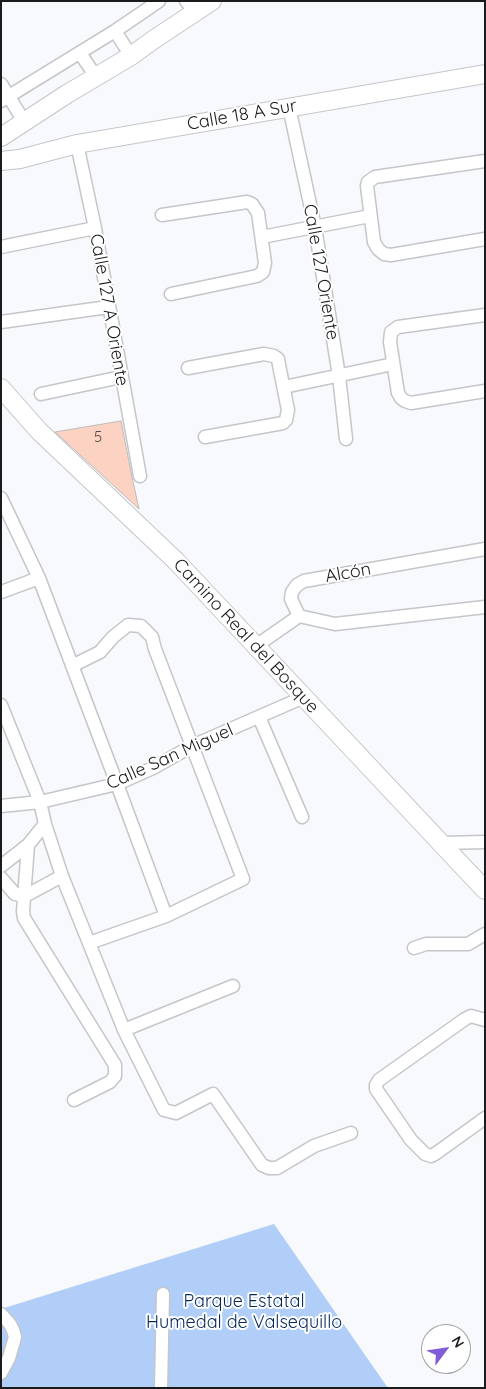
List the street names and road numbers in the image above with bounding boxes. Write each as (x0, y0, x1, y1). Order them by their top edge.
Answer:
street label: Calle 18 A Sur (185, 95, 299, 135)
street label: Calle 127 Oriente (298, 202, 344, 342)
street label: Calle 127 A Oriente (85, 232, 133, 388)
street label: Camino Real del Bosque (169, 554, 323, 718)
street label: Alcón (323, 558, 373, 588)
street label: Calle San Miguel (103, 719, 237, 795)

